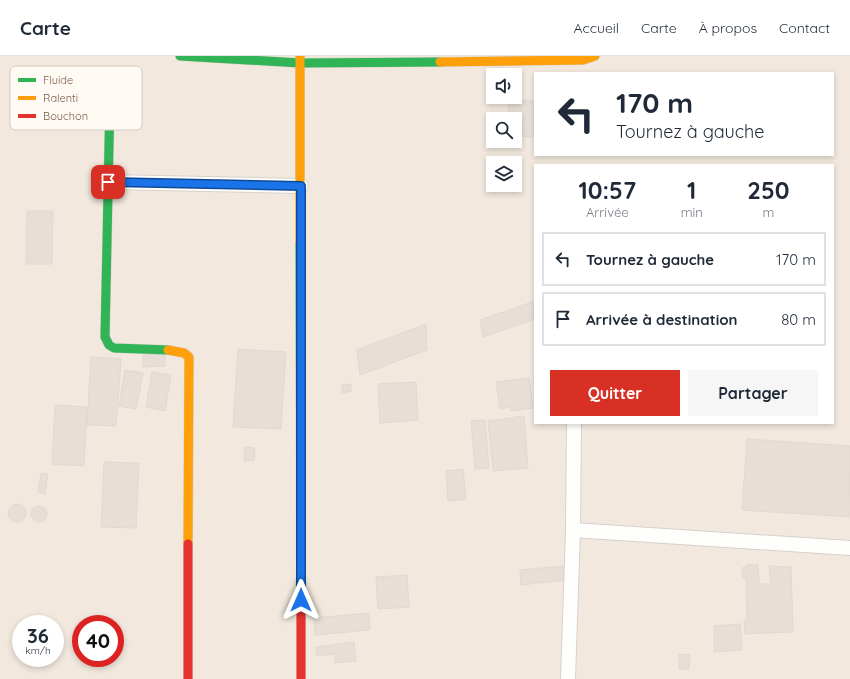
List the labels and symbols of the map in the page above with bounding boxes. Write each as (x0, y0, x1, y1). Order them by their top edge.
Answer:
legend (10, 66, 142, 130)
text: Fluide (43, 73, 73, 87)
text: Ralenti (43, 91, 78, 105)
text: Bouchon (43, 109, 88, 123)
pin (91, 165, 125, 199)
position arrow (280, 579, 322, 621)
speed limit sign: 40 (72, 615, 124, 667)

